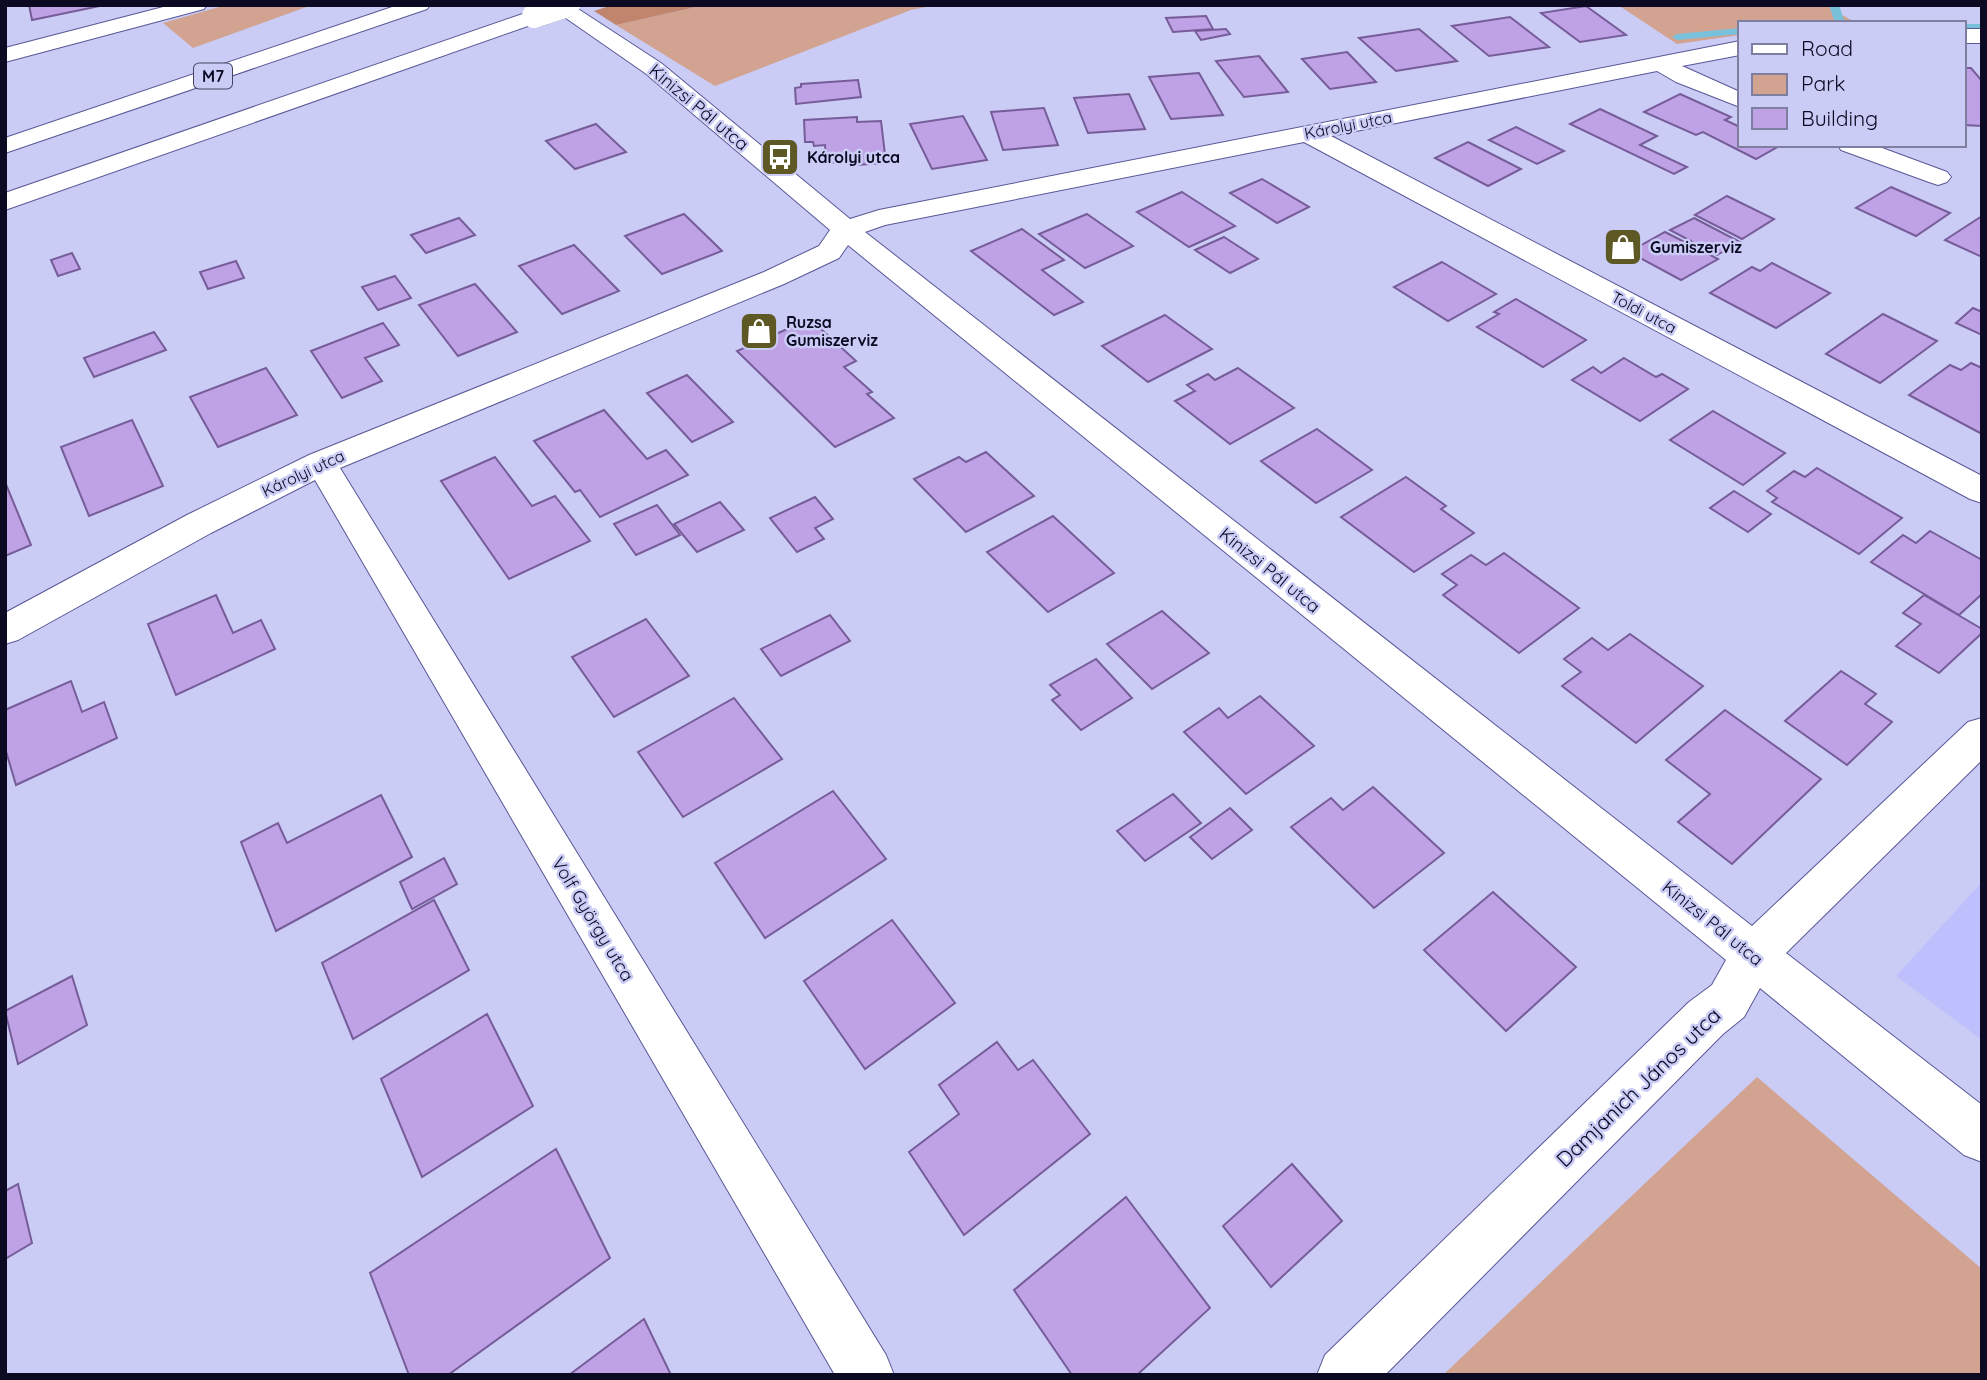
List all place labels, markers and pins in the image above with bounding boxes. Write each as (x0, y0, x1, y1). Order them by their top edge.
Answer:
bus stop icon: Károlyi utca (759, 136, 801, 178)
place label: Károlyi utca (807, 147, 900, 167)
shop icon: Gumiszerviz (1602, 226, 1644, 268)
place label: Gumiszerviz (1650, 237, 1742, 257)
shop icon: Ruzsa Gumiszerviz (738, 310, 780, 352)
place label: Ruzsa Gumiszerviz (786, 312, 878, 350)

